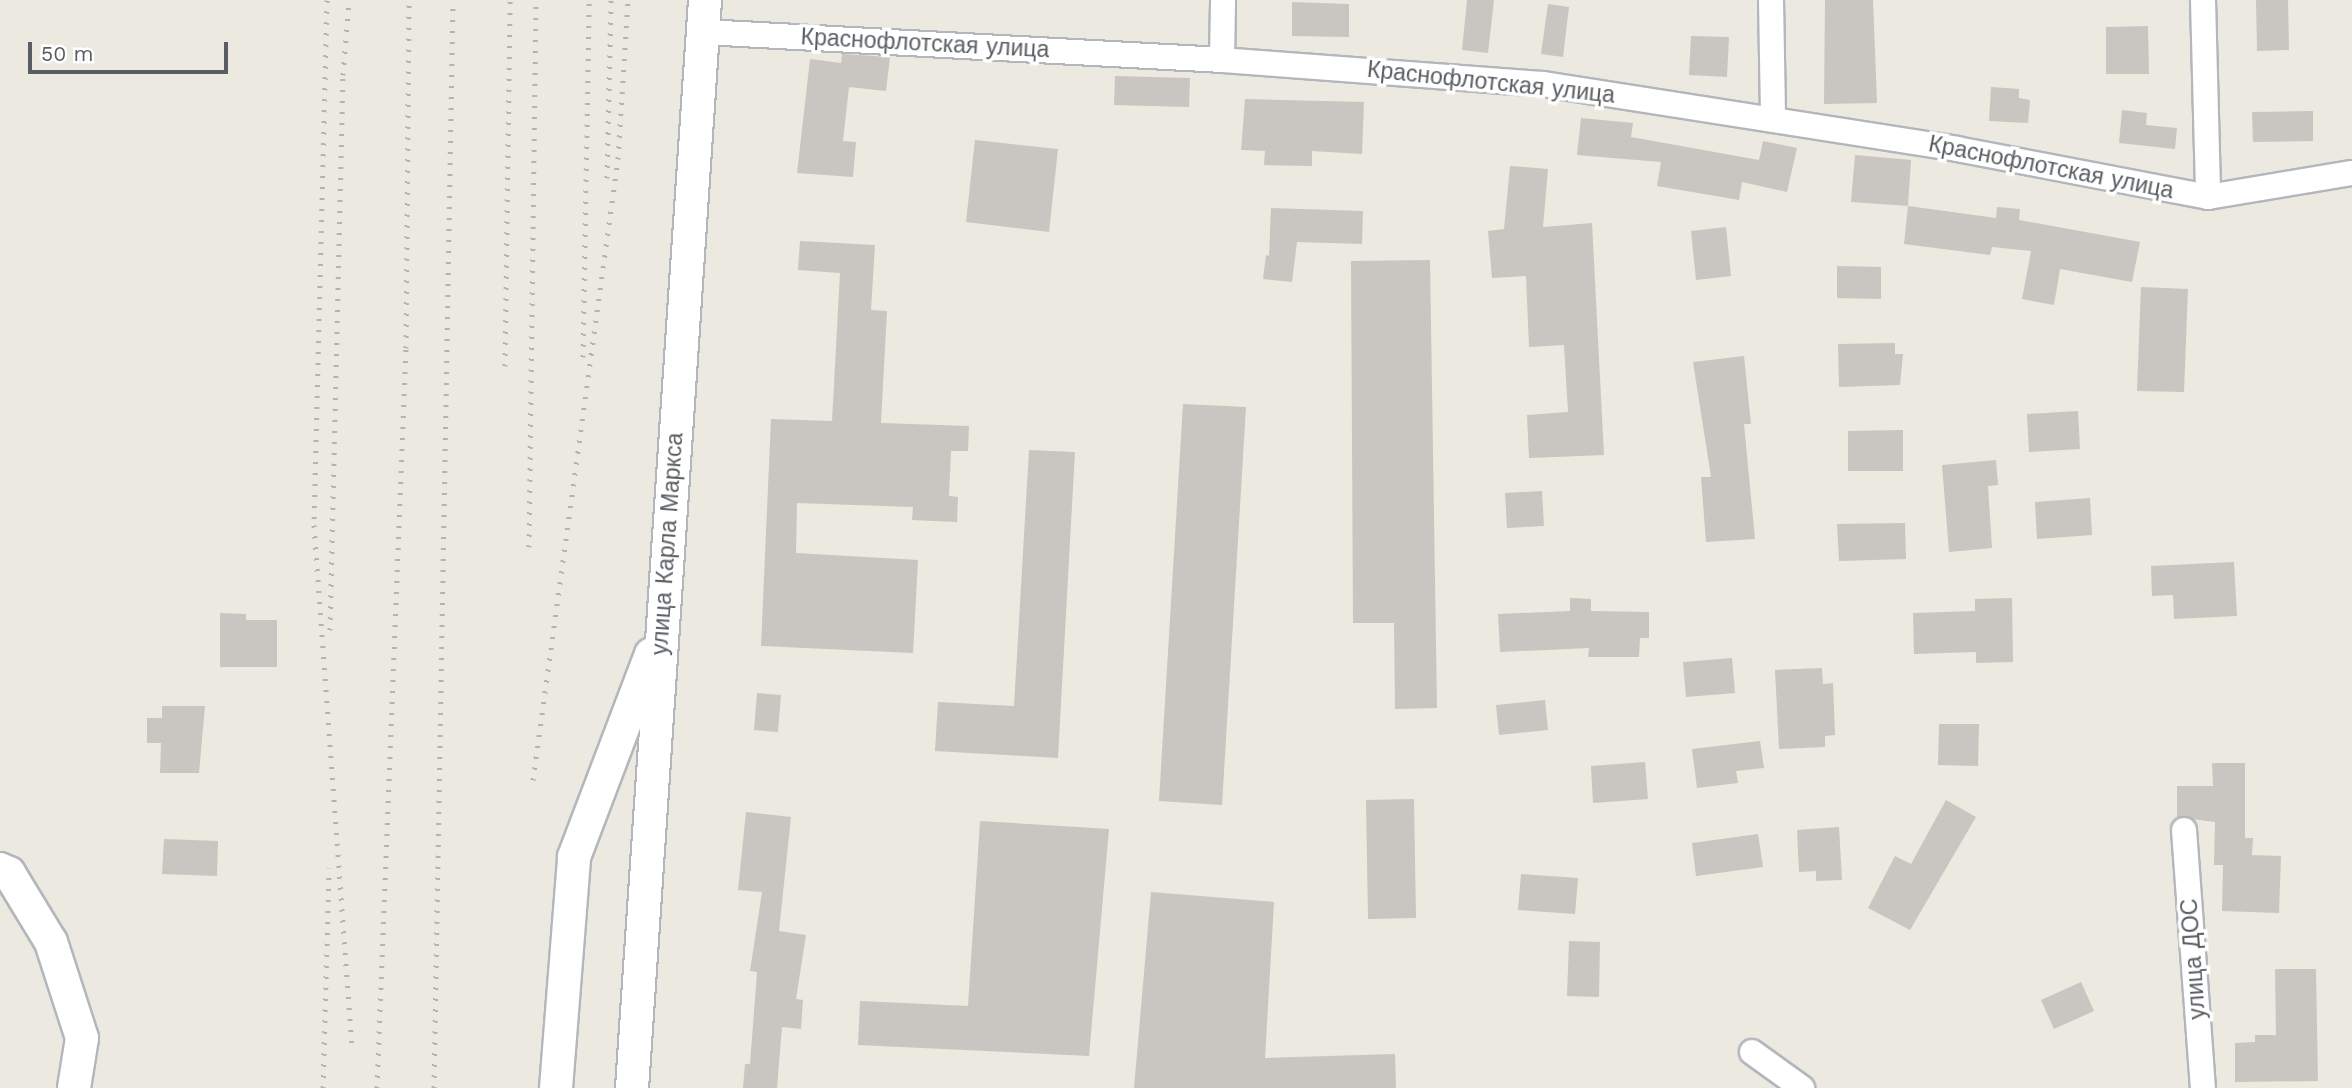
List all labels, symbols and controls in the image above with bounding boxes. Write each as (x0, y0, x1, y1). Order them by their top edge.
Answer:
street label: Краснофлотская улица (800, 24, 1050, 64)
scale bar (32, 28, 231, 72)
text: 50 m (41, 41, 93, 66)
street label: Краснофлотская улица (1366, 56, 1616, 110)
street label: Краснофлотская улица (1926, 131, 2176, 205)
street label: улица Карла Маркса (646, 432, 690, 656)
street label: улица ДОС (2176, 898, 2212, 1020)

